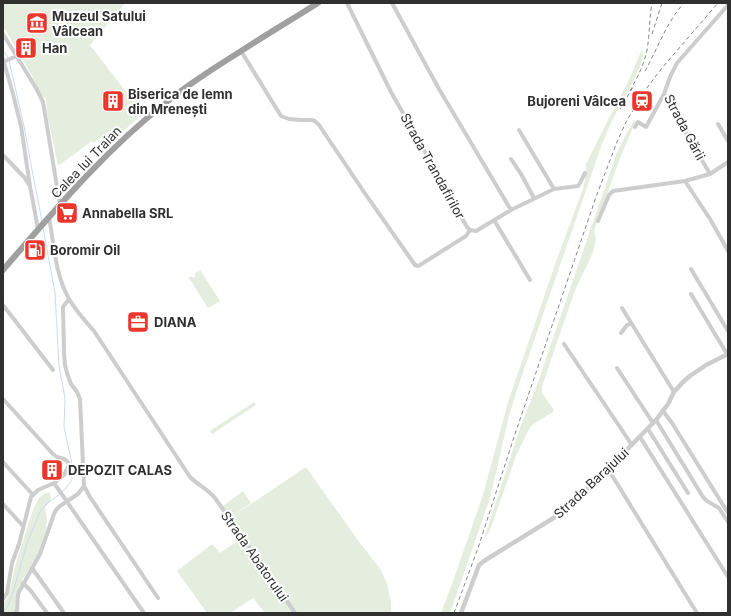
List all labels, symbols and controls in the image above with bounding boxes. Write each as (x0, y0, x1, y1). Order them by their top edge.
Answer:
place label: Muzeul Satului Vâlcean (52, 8, 146, 39)
museum icon: Muzeul Satului Vâlcean (24, 10, 50, 36)
building icon: Han (13, 35, 39, 61)
place label: Han (42, 40, 67, 56)
place label: Biserica de lemn din Mrenești (128, 86, 233, 117)
building icon: Biserica de lemn din Mrenești (100, 88, 126, 114)
station icon: Bujoreni Vâlcea (629, 88, 655, 114)
street label: Strada Gării (661, 91, 709, 163)
place label: Bujoreni Vâlcea (527, 93, 626, 109)
street label: Strada Trandafirilor (397, 110, 469, 222)
street label: Calea lui Traian (48, 123, 124, 201)
supermarket icon: Annabella SRL (54, 200, 80, 226)
place label: Annabella SRL (82, 205, 173, 221)
fuel station icon: Boromir Oil (22, 237, 48, 263)
place label: Boromir Oil (50, 242, 120, 258)
office icon: DIANA (125, 309, 151, 335)
place label: DIANA (154, 314, 197, 330)
street label: Strada Barajului (550, 444, 632, 522)
building icon: DEPOZIT CALAS (39, 457, 65, 483)
place label: DEPOZIT CALAS (68, 462, 172, 478)
street label: Strada Abatorului (218, 508, 292, 604)

